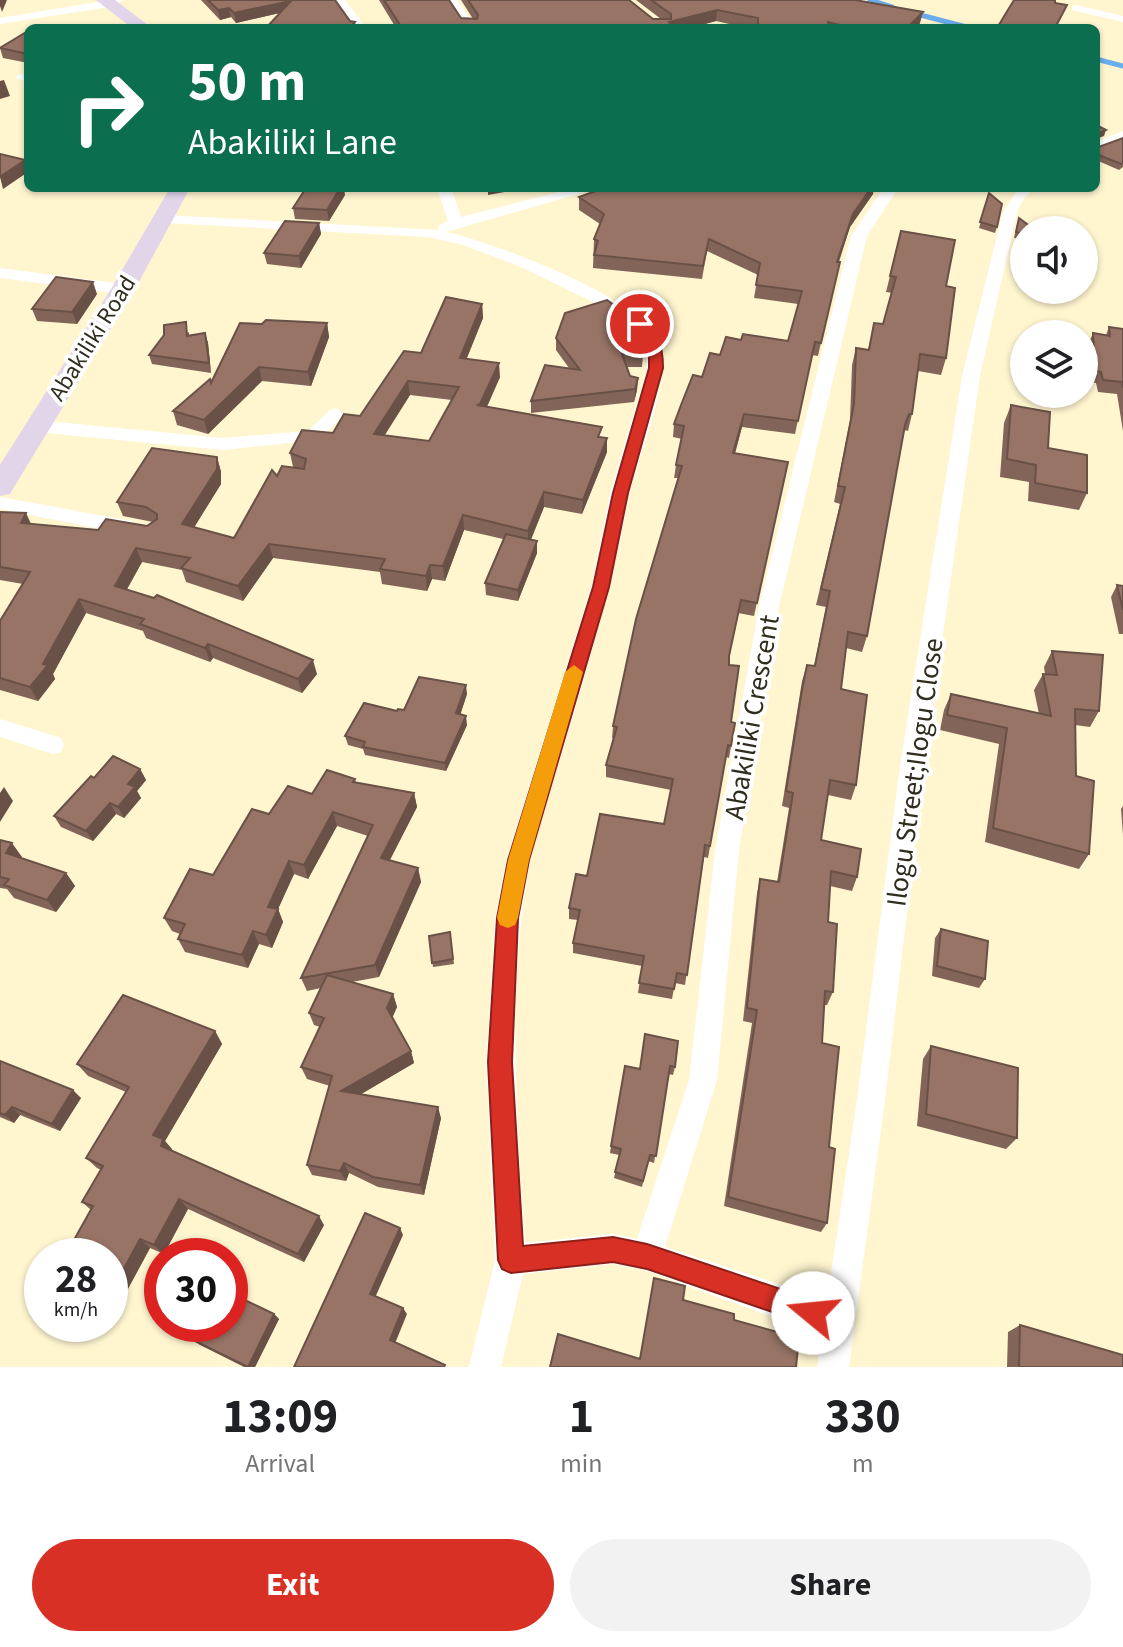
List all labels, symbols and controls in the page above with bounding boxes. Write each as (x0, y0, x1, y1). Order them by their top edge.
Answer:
text: 50 m (188, 43, 306, 122)
icon: right (56, 56, 160, 160)
text: Abakiliki Lane (188, 117, 397, 168)
map controls (1010, 216, 1098, 408)
button: sound (1010, 216, 1098, 304)
street label: Abakiliki Road (40, 269, 145, 408)
pin (606, 290, 674, 358)
icon: arrive (618, 302, 662, 346)
button: layers (1010, 320, 1098, 408)
street label: Abakiliki Crescent (714, 611, 790, 823)
street label: Ilogu Street;Ilogu Close (876, 635, 954, 909)
speed limit sign: 30 (144, 1238, 248, 1342)
text: 28 (55, 1251, 97, 1308)
position arrow (771, 1271, 855, 1355)
text: km/h (54, 1296, 98, 1324)
text: 13:09 (222, 1383, 338, 1451)
text: 1 (569, 1383, 594, 1451)
text: 330 (825, 1383, 901, 1451)
text: Arrival (245, 1445, 315, 1482)
text: min (560, 1445, 602, 1482)
text: m (852, 1445, 873, 1482)
button: Exit (32, 1539, 554, 1631)
button: Share (570, 1539, 1091, 1631)

